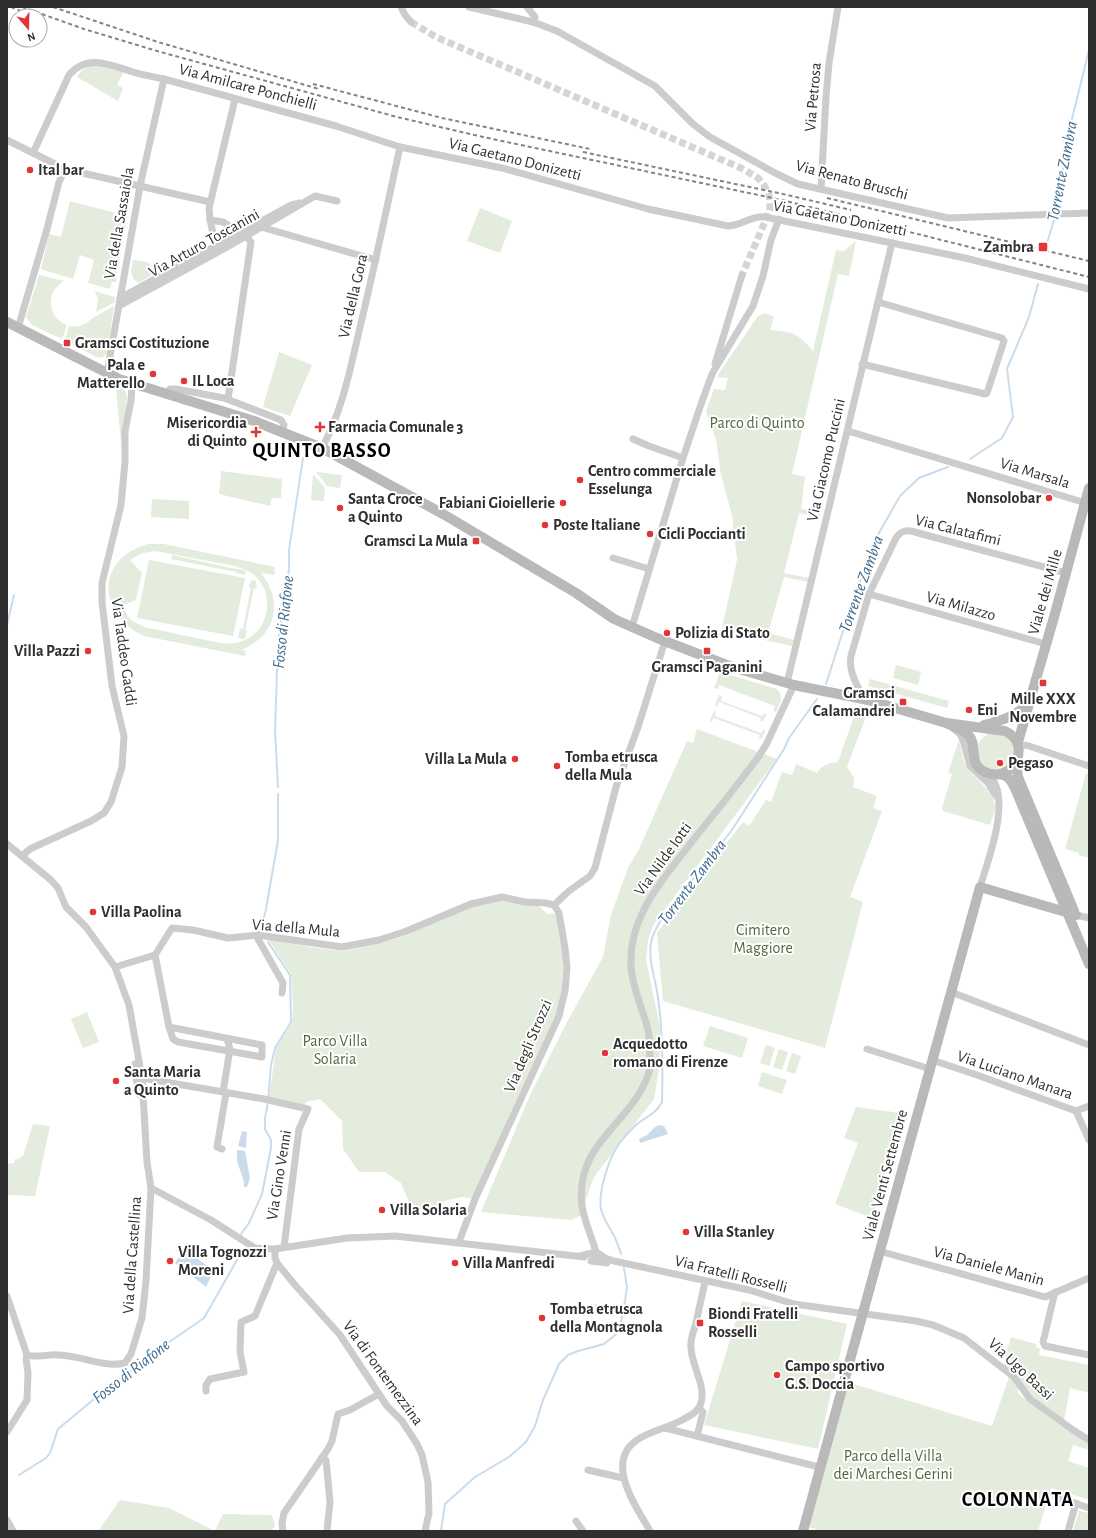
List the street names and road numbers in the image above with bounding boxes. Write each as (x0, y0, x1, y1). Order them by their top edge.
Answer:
street label: Via Amilcare Ponchielli (177, 61, 319, 113)
street label: Via Petrosa (802, 62, 824, 132)
street label: Via Gaetano Donizetti (447, 135, 583, 183)
street label: Via Renato Bruschi (794, 157, 910, 203)
street label: Via della Sassaiola (101, 166, 137, 280)
street label: Via Gaetano Donizetti (772, 197, 908, 239)
street label: Via Arturo Toscanini (146, 206, 262, 280)
street label: Via della Gora (336, 252, 370, 340)
street label: Via Giacomo Puccini (804, 397, 848, 523)
street label: Via Marsala (998, 455, 1072, 491)
street label: Via Calatafimi (913, 512, 1003, 548)
street label: Viale dei Mille (1025, 547, 1065, 637)
street label: Via Milazzo (924, 588, 998, 624)
street label: Via Taddeo Gaddi (109, 597, 139, 707)
street label: Via Nilde Iotti (631, 820, 695, 898)
street label: Via della Mula (251, 916, 341, 940)
street label: Via degli Strozzi (501, 997, 555, 1095)
street label: Via Luciano Manara (955, 1048, 1075, 1102)
street label: Viale Venti Settembre (860, 1108, 910, 1242)
street label: Via Gino Venni (264, 1129, 294, 1221)
street label: Via della Castellina (120, 1196, 144, 1314)
street label: Via Daniele Manin (932, 1244, 1046, 1288)
street label: Via Fratelli Rosselli (673, 1252, 789, 1296)
street label: Via di Fontemezzina (340, 1318, 426, 1428)
street label: Via Ugo Bassi (985, 1335, 1057, 1403)

